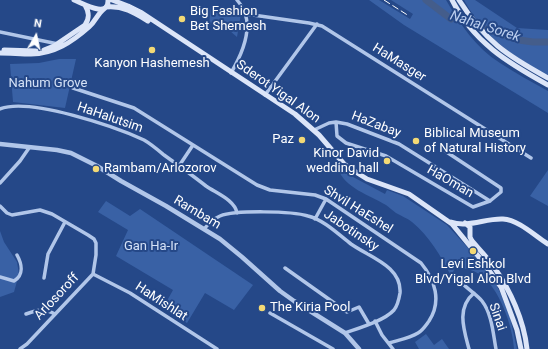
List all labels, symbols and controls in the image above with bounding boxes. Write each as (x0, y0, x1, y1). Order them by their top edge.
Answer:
place label: Big Fashion Bet Shemesh (190, 4, 266, 35)
water label: Nahal Sorek (448, 8, 522, 46)
marker: Big Fashion Bet Shemesh (177, 14, 187, 24)
north arrow (16, 16, 56, 56)
text: N (33, 17, 43, 31)
street label: HaMasger (369, 40, 429, 86)
marker: Kanyon Hashemesh (147, 45, 157, 55)
place label: Kanyon Hashemesh (94, 56, 210, 72)
street label: Sderot Yigal Alon (233, 57, 323, 127)
park label: Nahum Grove (9, 76, 87, 92)
street label: HaHalutsim (75, 99, 145, 137)
street label: HaZabay (349, 108, 403, 142)
place label: Biblical Museum of Natural History (424, 126, 526, 157)
place label: Paz (272, 132, 294, 148)
marker: Paz (297, 135, 307, 145)
marker: Biblical Museum of Natural History (411, 136, 421, 146)
place label: Kinor David wedding hall (306, 146, 379, 177)
marker: Kinor David wedding hall (382, 156, 392, 166)
place label: Rambam/Arlozorov (104, 161, 217, 177)
street label: HaOman (424, 163, 476, 201)
marker: Rambam/Arlozorov (91, 164, 101, 174)
street label: Shvil HaEshel (321, 183, 395, 237)
street label: Rambam (171, 193, 223, 233)
street label: Jabotinsky (321, 207, 381, 255)
park label: Gan Ha-Ir (124, 239, 178, 255)
marker: Levi Eshkol Blvd/Yigal Alon Blvd (468, 246, 478, 256)
place label: Levi Eshkol Blvd/Yigal Alon Blvd (415, 257, 531, 288)
street label: Arlosoroff (31, 270, 83, 324)
street label: HaMishlat (132, 279, 190, 325)
place label: The Kiria Pool (270, 300, 350, 316)
street label: Sinai (485, 301, 509, 333)
marker: The Kiria Pool (257, 303, 267, 313)

